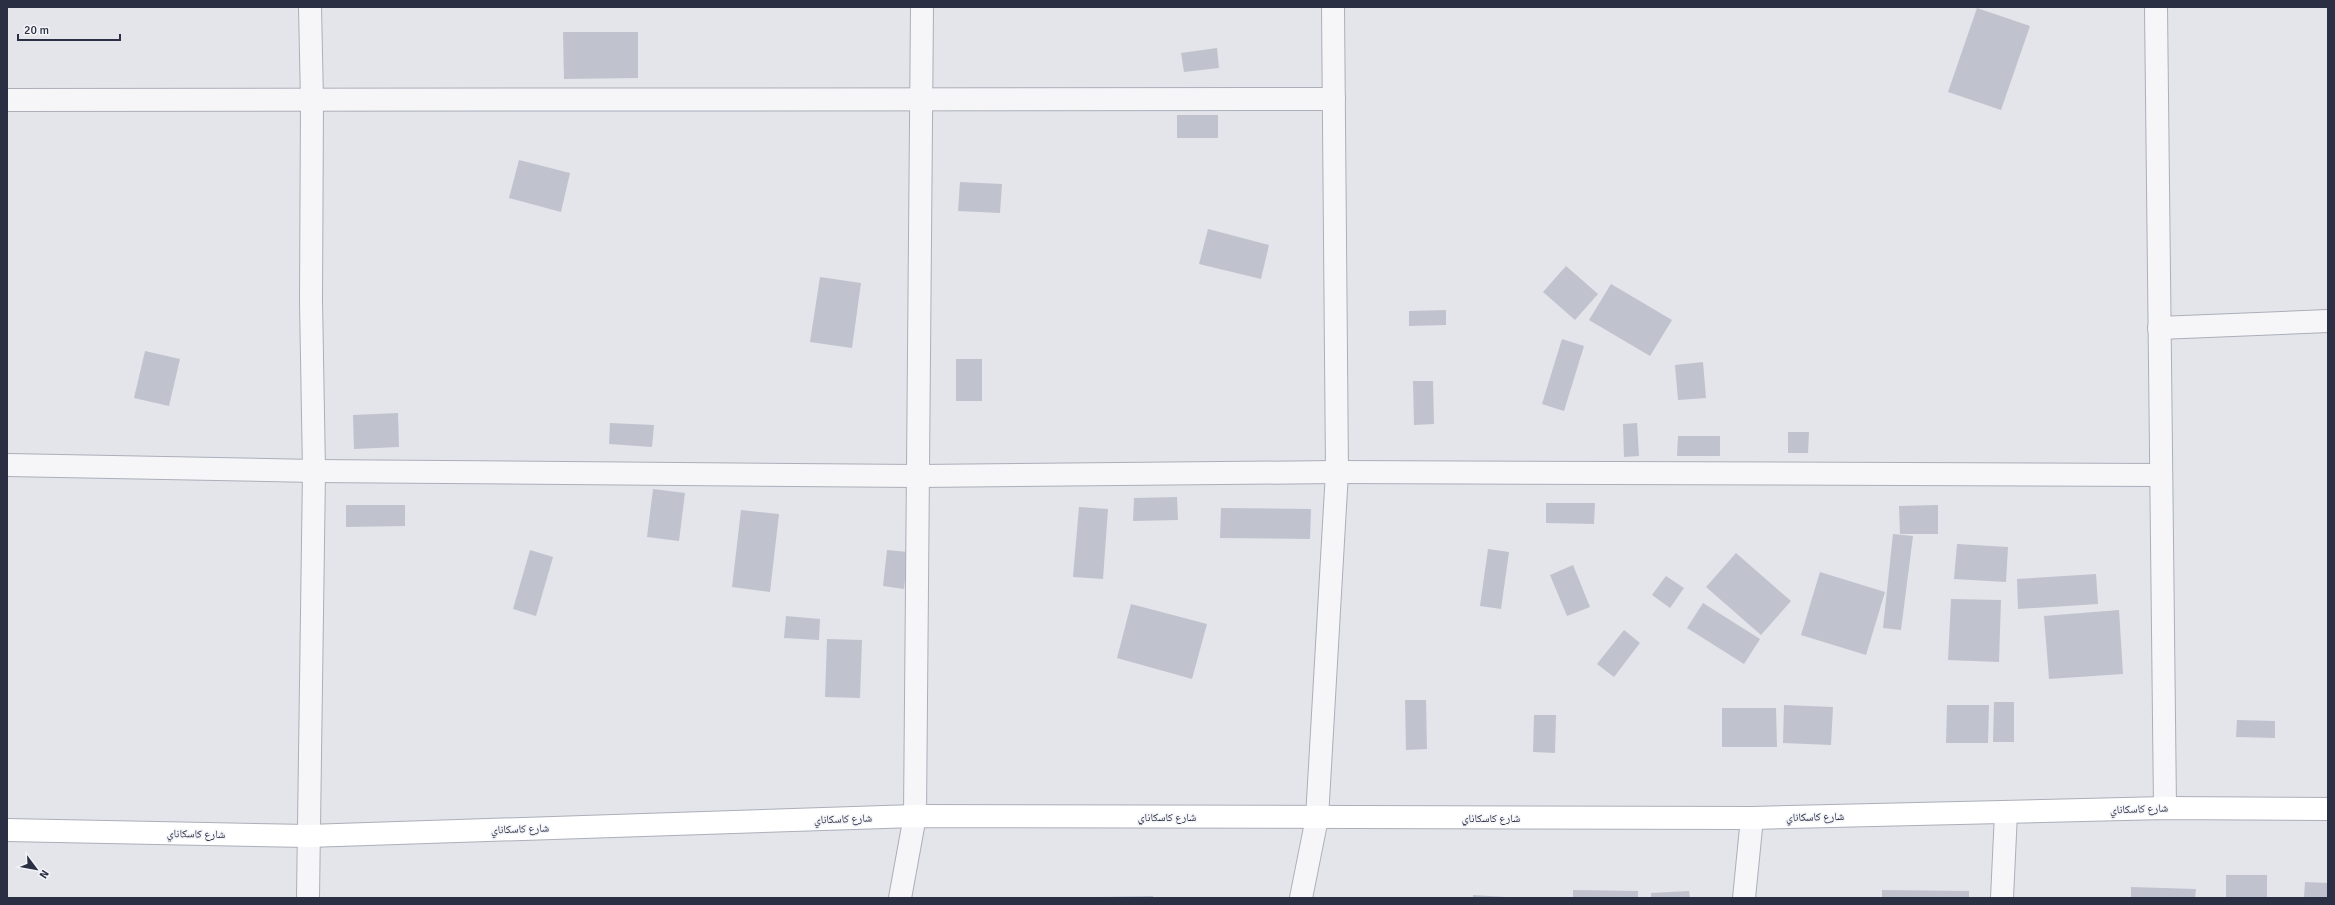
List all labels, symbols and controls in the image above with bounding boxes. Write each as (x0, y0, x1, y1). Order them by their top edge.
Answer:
scale bar (18, 16, 120, 42)
text: 20 m (24, 23, 49, 38)
street label: شارع كاسكاناي (2110, 801, 2168, 818)
street label: شارع كاسكاناي (1786, 810, 1844, 826)
street label: شارع كاسكاناي (814, 811, 872, 828)
street label: شارع كاسكاناي (1138, 811, 1196, 825)
street label: شارع كاسكاناي (1462, 812, 1520, 826)
street label: شارع كاسكاناي (491, 821, 549, 838)
street label: شارع كاسكاناي (167, 827, 225, 843)
north arrow (16, 849, 56, 889)
text: N (37, 867, 52, 881)

